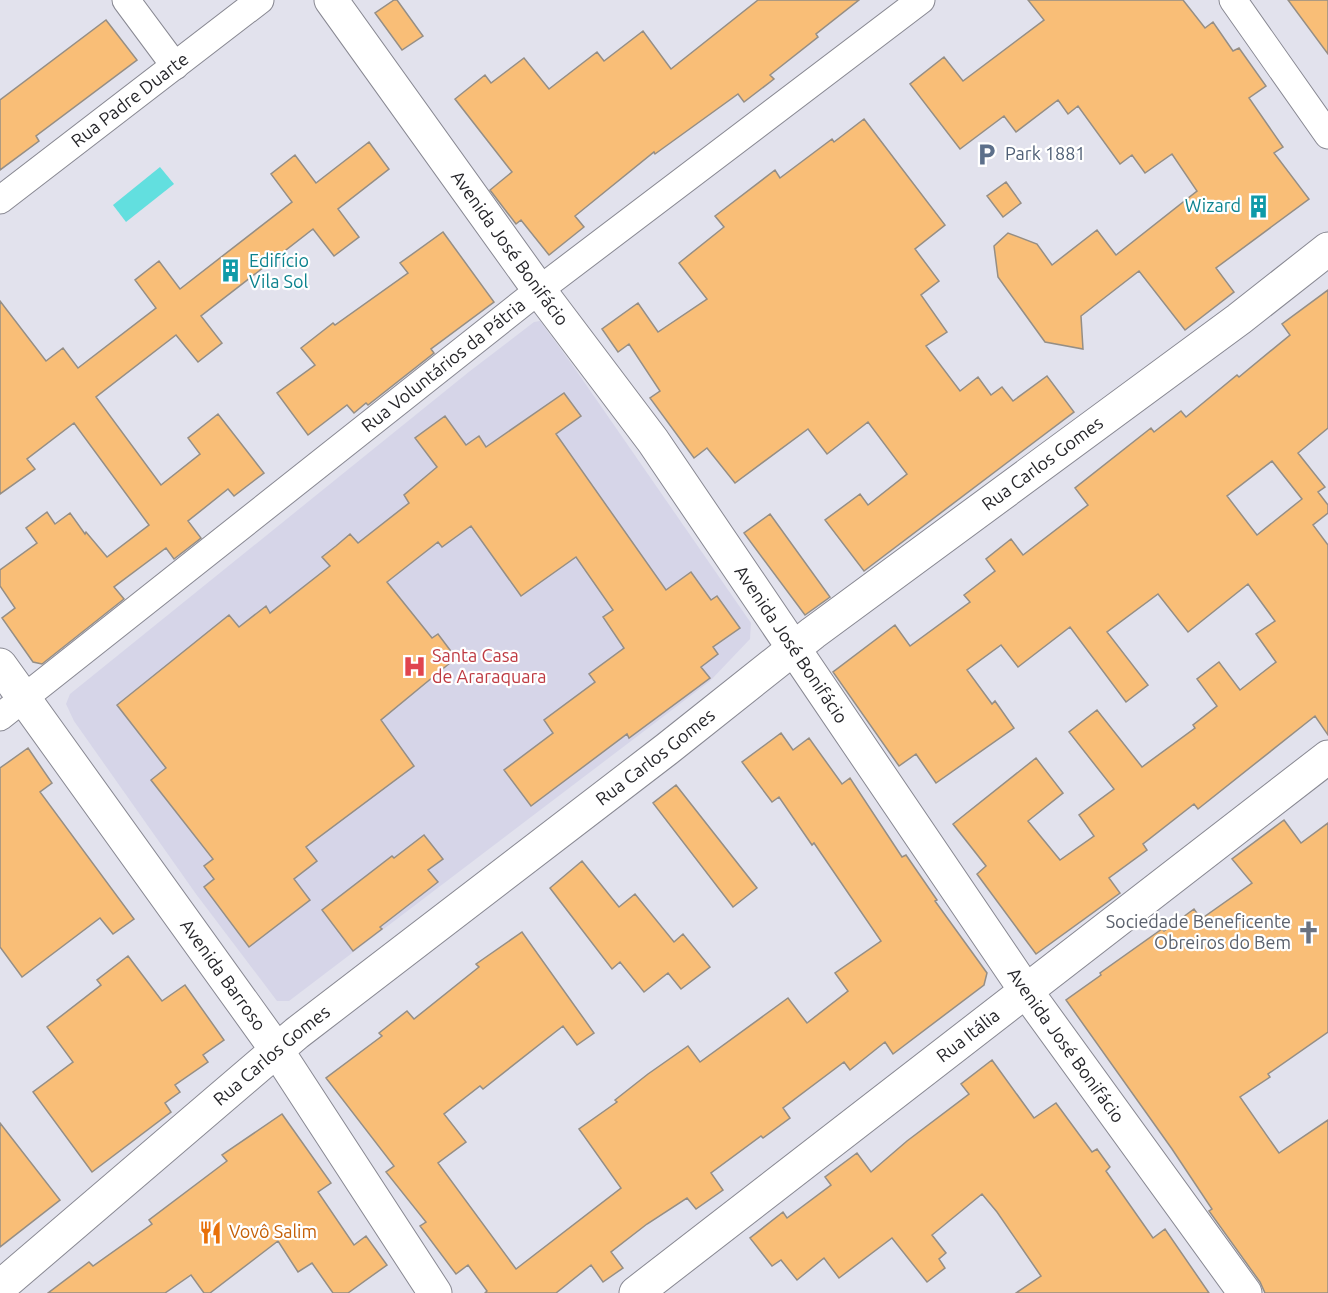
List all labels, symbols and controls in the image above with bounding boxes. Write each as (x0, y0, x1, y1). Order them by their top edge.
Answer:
street label: Rua Padre Duarte (67, 48, 192, 151)
parking icon: Park 1881 (974, 141, 1000, 167)
place label: Park 1881 (1005, 143, 1086, 163)
street label: Avenida José Bonifácio (448, 167, 573, 329)
building icon: Wizard (1246, 193, 1272, 219)
place label: Wizard (1185, 195, 1241, 215)
place label: Edifício Vila Sol (249, 250, 309, 291)
building icon: Edifício Vila Sol (218, 258, 244, 284)
street label: Rua Voluntários da Pátria (357, 294, 529, 436)
street label: Rua Carlos Gomes (978, 412, 1107, 514)
street label: Avenida José Bonifácio (731, 561, 852, 727)
place label: Santa Casa de Araraquara (432, 645, 547, 686)
hospital icon: Santa Casa de Araraquara (401, 653, 427, 679)
street label: Rua Carlos Gomes (592, 704, 718, 809)
place label: Sociedade Beneficente Obreiros do Bem (1106, 911, 1291, 952)
street label: Avenida Barroso (177, 915, 270, 1034)
church icon: Sociedade Beneficente Obreiros do Bem (1296, 919, 1322, 945)
street label: Avenida José Bonifácio (1004, 964, 1129, 1126)
street label: Rua Carlos Gomes (209, 1001, 333, 1109)
street label: Rua Itália (932, 1004, 1003, 1066)
restaurant icon: Vovô Salim (198, 1219, 224, 1245)
place label: Vovô Salim (229, 1221, 317, 1241)

